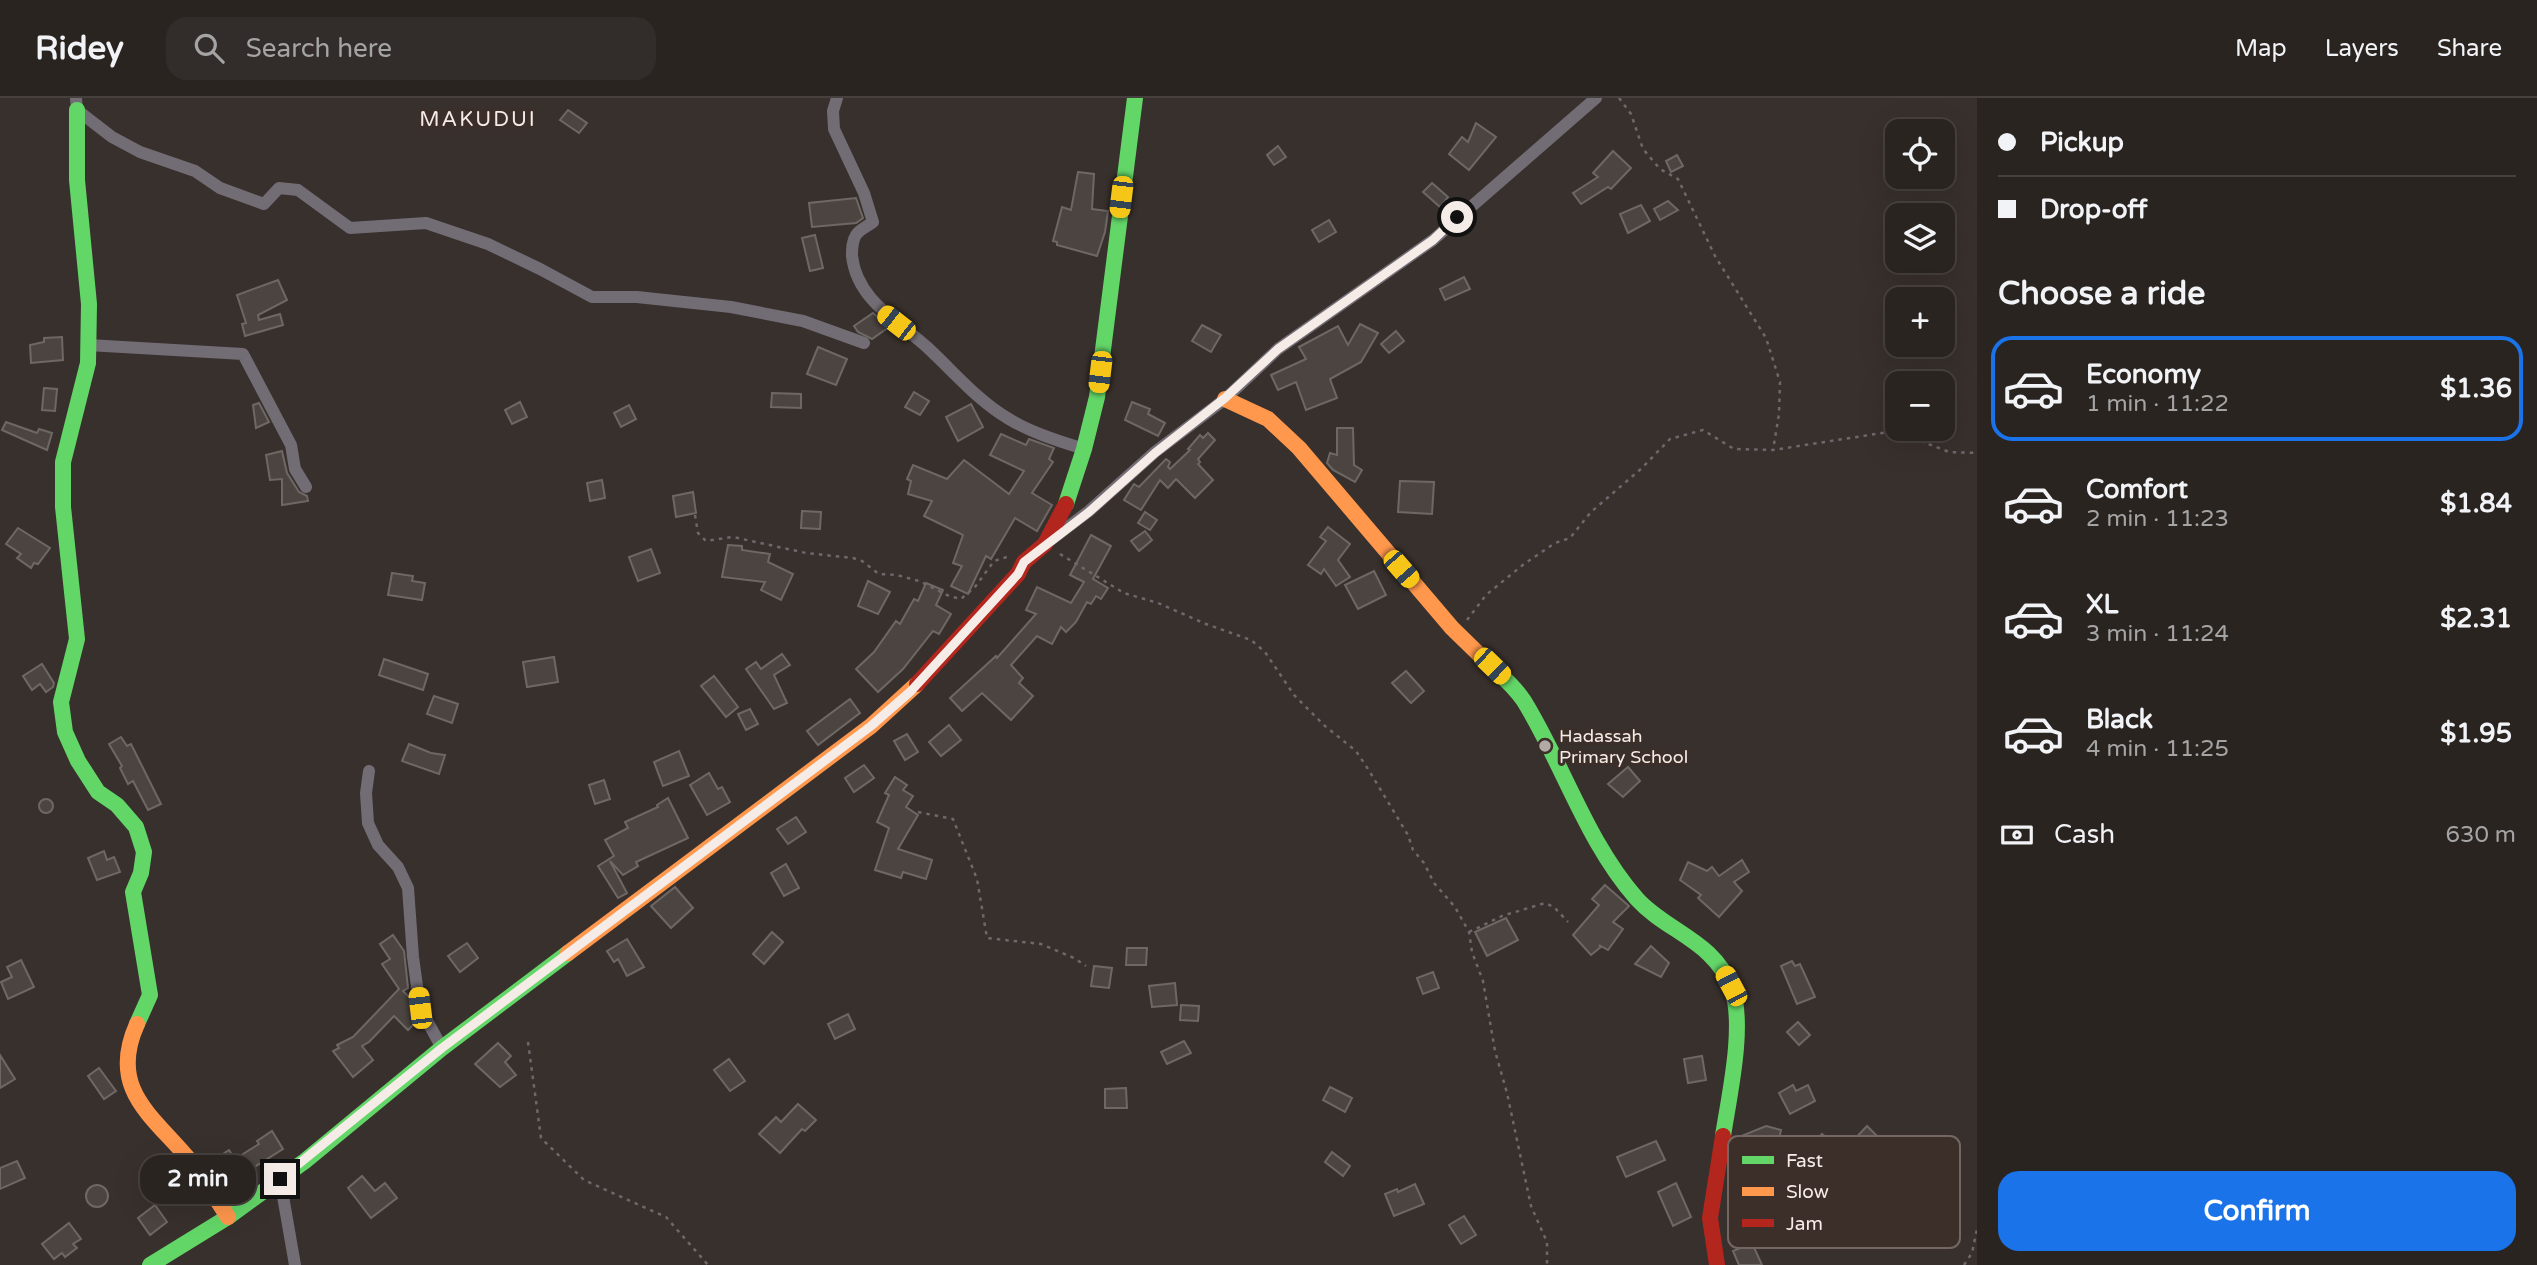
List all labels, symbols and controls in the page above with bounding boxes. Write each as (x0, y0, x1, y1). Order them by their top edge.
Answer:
search box (166, 17, 656, 80)
text: Ridey (35, 29, 124, 68)
icon: search (190, 29, 228, 67)
text: Search here (246, 33, 392, 64)
text: Map (2235, 34, 2287, 63)
text: Layers (2325, 34, 2399, 63)
text: Share (2437, 34, 2502, 63)
district label: MAKUDUI (419, 107, 537, 132)
map controls (1885, 119, 1955, 441)
button: locate (1885, 119, 1955, 189)
text: Pickup (2040, 127, 2124, 158)
car (1109, 175, 1134, 219)
text: Drop-off (2040, 194, 2147, 225)
route start (1441, 201, 1473, 233)
button: layers (1885, 203, 1955, 273)
text: Choose a ride (1998, 275, 2205, 313)
button: + (1885, 287, 1955, 357)
car (873, 302, 920, 344)
car (1088, 350, 1113, 394)
icon: car (2002, 357, 2065, 420)
text: Economy (2086, 359, 2201, 390)
button: − (1885, 371, 1955, 441)
text: $1.36 (2440, 373, 2512, 404)
text: 1 min · 11:22 (2086, 390, 2229, 418)
icon: car (2002, 472, 2065, 535)
text: Comfort (2086, 474, 2188, 505)
text: $1.84 (2440, 488, 2512, 519)
text: 2 min · 11:23 (2086, 505, 2229, 533)
car (1380, 546, 1423, 592)
icon: car (2002, 587, 2065, 650)
text: XL (2086, 589, 2118, 620)
text: $2.31 (2440, 603, 2512, 634)
text: 3 min · 11:24 (2086, 620, 2229, 648)
car (1470, 644, 1515, 688)
icon: car (2002, 702, 2065, 765)
text: Black (2086, 704, 2153, 735)
text: $1.95 (2440, 718, 2512, 749)
place label: Hadassah Primary School (1559, 725, 1688, 768)
text: 4 min · 11:25 (2086, 735, 2229, 763)
marker: Hadassah Primary School (1537, 738, 1553, 754)
icon: cash (1998, 816, 2036, 854)
text: Cash (2054, 819, 2115, 850)
text: 630 m (2446, 821, 2516, 849)
car (1712, 963, 1751, 1009)
car (408, 986, 433, 1030)
legend (1728, 1136, 1960, 1248)
text: Fast (1786, 1150, 1823, 1172)
callout: 2 min (140, 1154, 256, 1204)
route end (264, 1163, 296, 1195)
text: 2 min (167, 1165, 229, 1193)
button: Confirm (1998, 1171, 2516, 1251)
text: Slow (1786, 1181, 1829, 1203)
text: Jam (1786, 1213, 1823, 1235)

